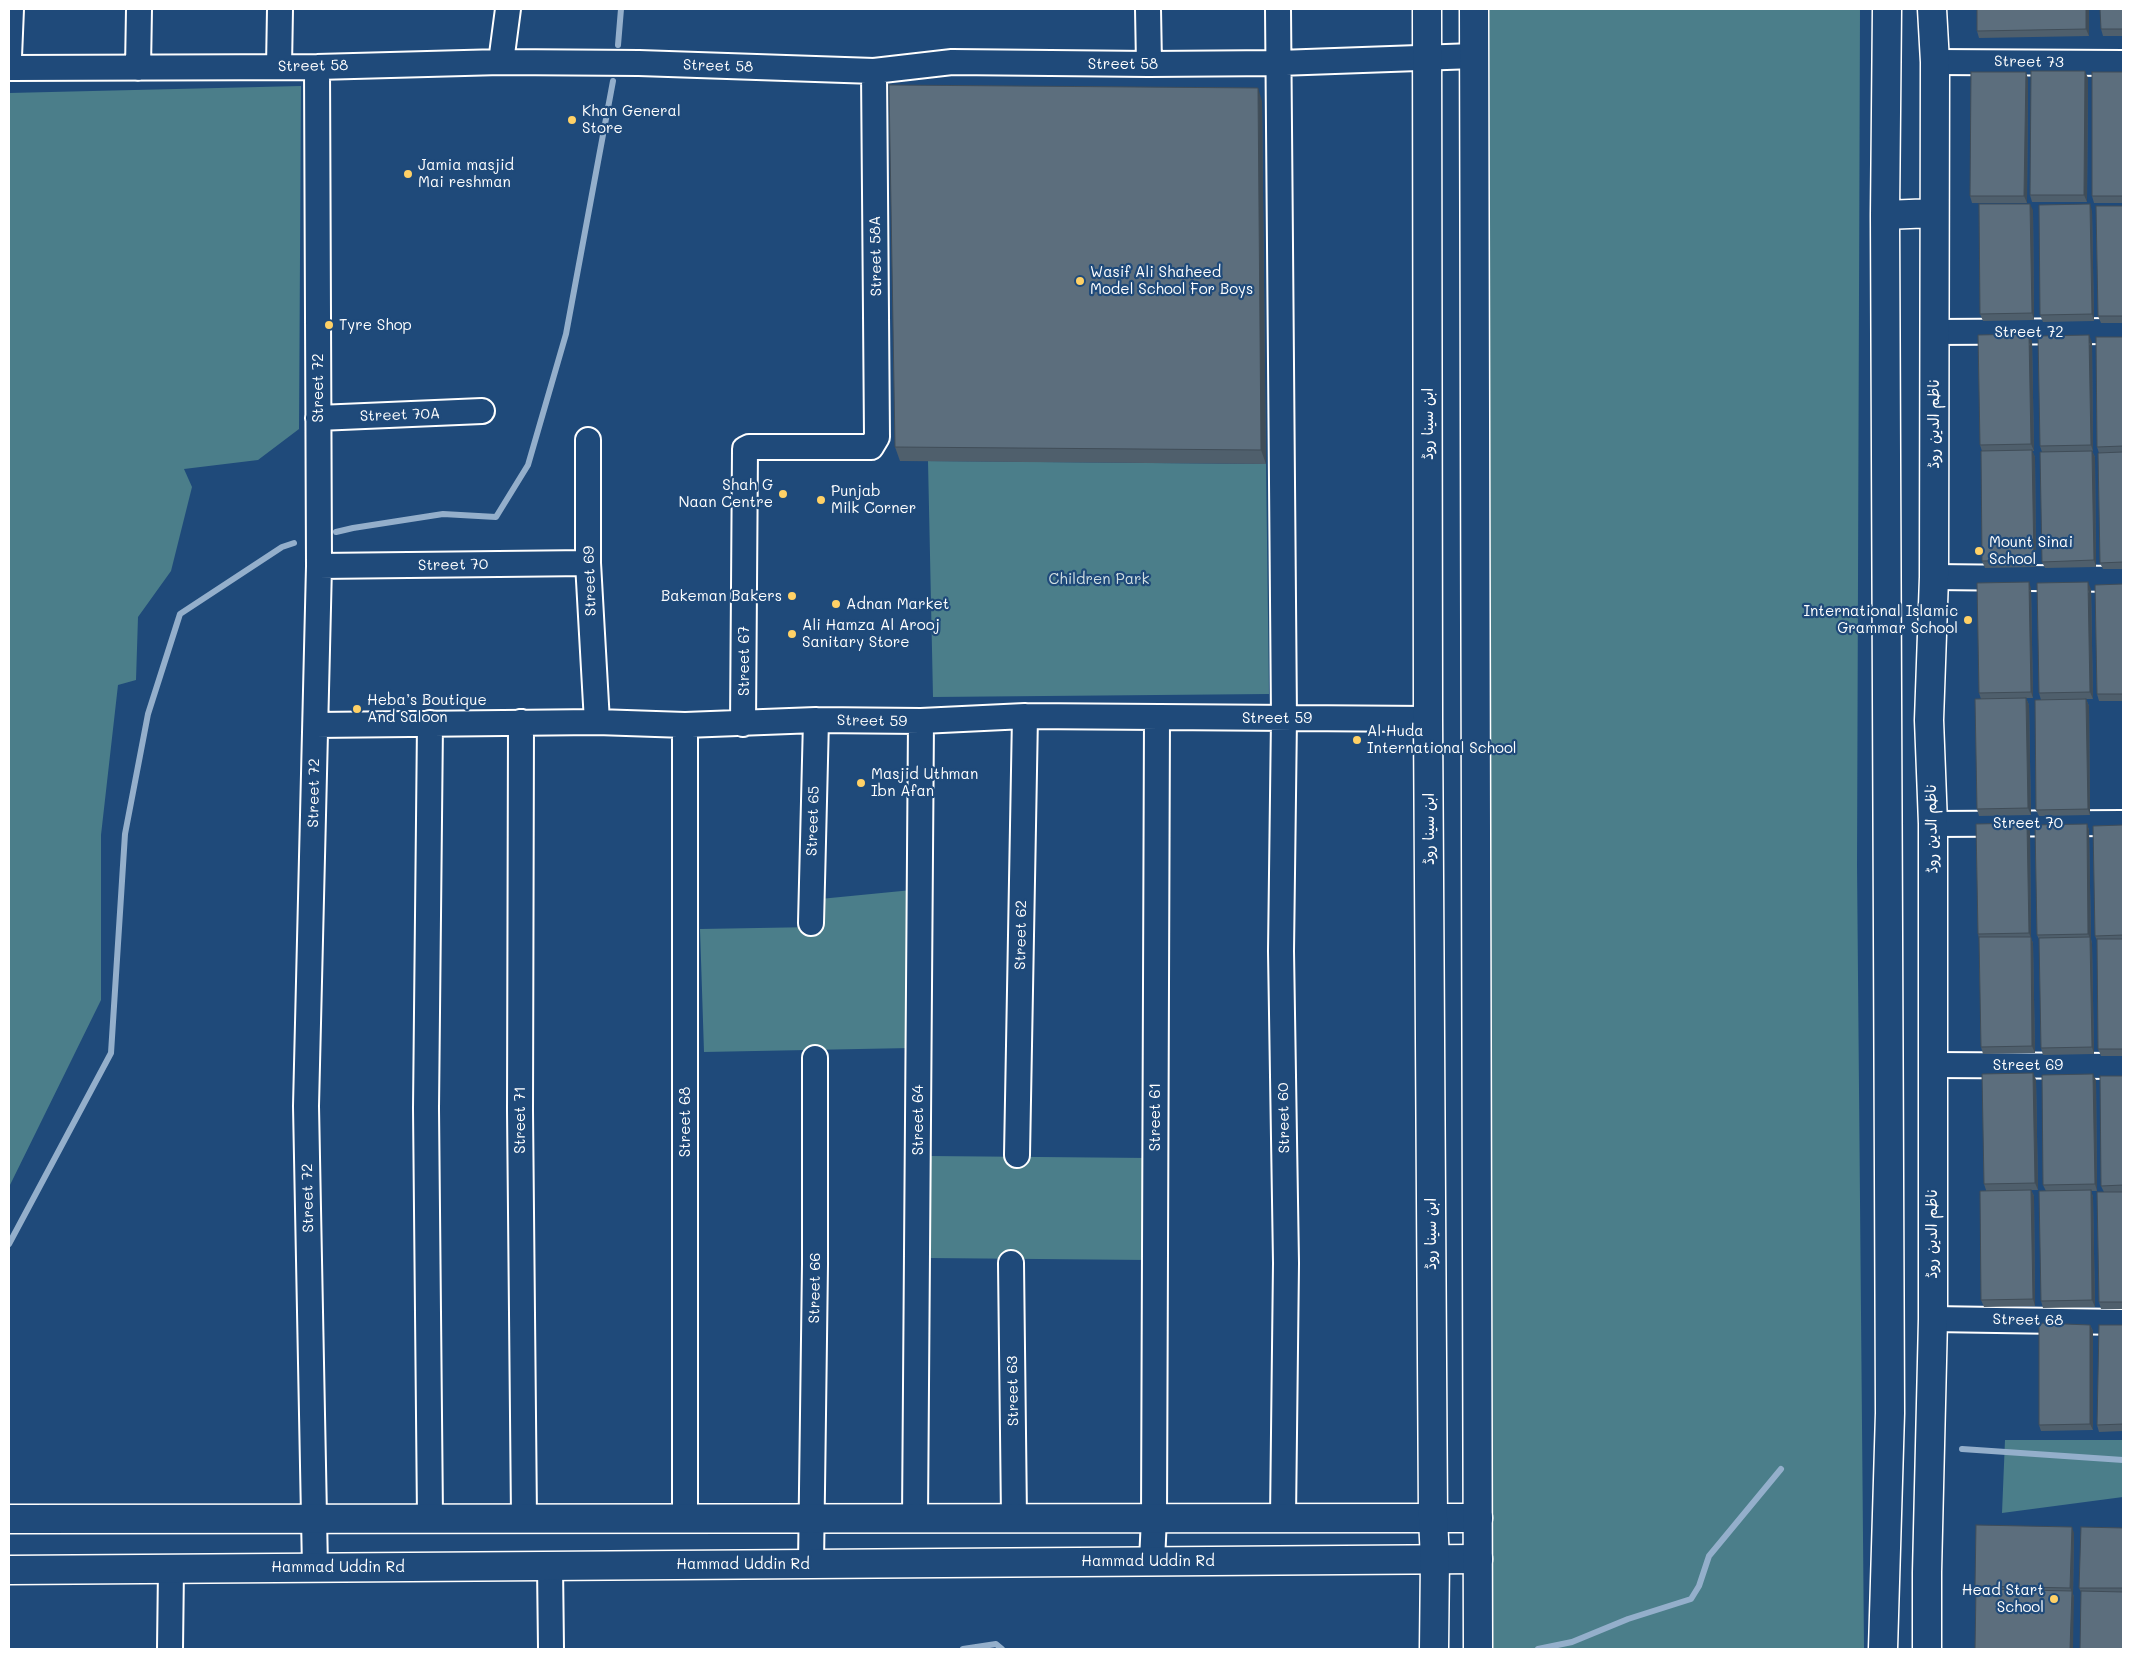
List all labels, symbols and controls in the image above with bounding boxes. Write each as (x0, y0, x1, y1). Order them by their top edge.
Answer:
street label: Street 73 (1994, 52, 2064, 72)
street label: Street 58 (1088, 55, 1158, 73)
street label: Street 58 (278, 56, 348, 76)
street label: Street 58 (683, 56, 753, 76)
place label: Khan General Store (582, 102, 681, 137)
marker: Khan General Store (566, 114, 578, 126)
place label: Jamia masjid Mai reshman (418, 156, 514, 191)
marker: Jamia masjid Mai reshman (402, 168, 414, 180)
street label: Street 58A (866, 215, 886, 297)
place label: Wasif Ali Shaheed Model School For Boys (1090, 263, 1253, 298)
marker: Wasif Ali Shaheed Model School For Boys (1074, 275, 1086, 287)
place label: Tyre Shop (339, 316, 412, 334)
marker: Tyre Shop (323, 319, 335, 331)
street label: Street 72 (1994, 323, 2064, 341)
street label: Street 72 (309, 353, 327, 423)
street label: ناظم الدین روڈ (1925, 379, 1943, 469)
street label: ابن سینا روڈ (1419, 388, 1437, 460)
street label: Street 70A (359, 405, 441, 425)
place label: Shah G Naan Centre (678, 476, 773, 511)
place label: Punjab Milk Corner (831, 482, 916, 517)
marker: Shah G Naan Centre (777, 488, 789, 500)
marker: Punjab Milk Corner (815, 494, 827, 506)
place label: Mount Sinai School (1989, 533, 2073, 568)
street label: Street 69 (580, 545, 600, 617)
marker: Mount Sinai School (1973, 545, 1985, 557)
street label: Street 70 (418, 555, 488, 575)
park label: Children Park (1049, 570, 1149, 588)
place label: Bakeman Bakers (661, 587, 782, 605)
marker: Bakeman Bakers (786, 590, 798, 602)
place label: Adnan Market (846, 595, 949, 613)
marker: Adnan Market (830, 598, 842, 610)
place label: International Islamic Grammar School (1803, 602, 1958, 637)
marker: International Islamic Grammar School (1962, 614, 1974, 626)
place label: Ali Hamza Al Arooj Sanitary Store (802, 616, 940, 651)
street label: Street 67 (735, 626, 753, 696)
marker: Ali Hamza Al Arooj Sanitary Store (786, 628, 798, 640)
place label: Heba’s Boutique And Saloon (367, 691, 487, 726)
marker: Heba’s Boutique And Saloon (351, 703, 363, 715)
street label: Street 59 (1242, 709, 1312, 727)
street label: Street 59 (837, 711, 907, 731)
place label: Al Huda International School (1367, 722, 1517, 757)
marker: Al Huda International School (1351, 734, 1363, 746)
street label: Street 72 (304, 758, 324, 828)
place label: Masjid Uthman Ibn Afan (871, 765, 978, 800)
marker: Masjid Uthman Ibn Afan (855, 777, 867, 789)
street label: ناظم الدین روڈ (1922, 784, 1942, 874)
street label: Street 65 (803, 786, 823, 856)
street label: ابن سینا روڈ (1420, 793, 1438, 865)
street label: Street 70 (1993, 814, 2063, 832)
street label: Street 62 (1011, 900, 1031, 970)
street label: Street 69 (1993, 1056, 2063, 1074)
street label: Street 60 (1274, 1082, 1294, 1154)
street label: Street 61 (1146, 1083, 1164, 1151)
street label: Street 64 (909, 1085, 927, 1155)
street label: Street 71 (511, 1086, 529, 1154)
street label: Street 68 (676, 1087, 694, 1157)
street label: Street 72 (298, 1163, 318, 1233)
street label: ناظم الدین روڈ (1923, 1189, 1941, 1279)
street label: ابن سینا روڈ (1422, 1198, 1440, 1270)
street label: Street 66 (805, 1253, 825, 1323)
street label: Street 68 (1993, 1310, 2063, 1330)
street label: Street 63 (1003, 1356, 1023, 1426)
street label: Hammad Uddin Rd (1081, 1552, 1215, 1570)
street label: Hammad Uddin Rd (676, 1555, 810, 1573)
street label: Hammad Uddin Rd (271, 1558, 405, 1576)
place label: Head Start School (1962, 1581, 2044, 1616)
marker: Head Start School (2048, 1593, 2060, 1605)

